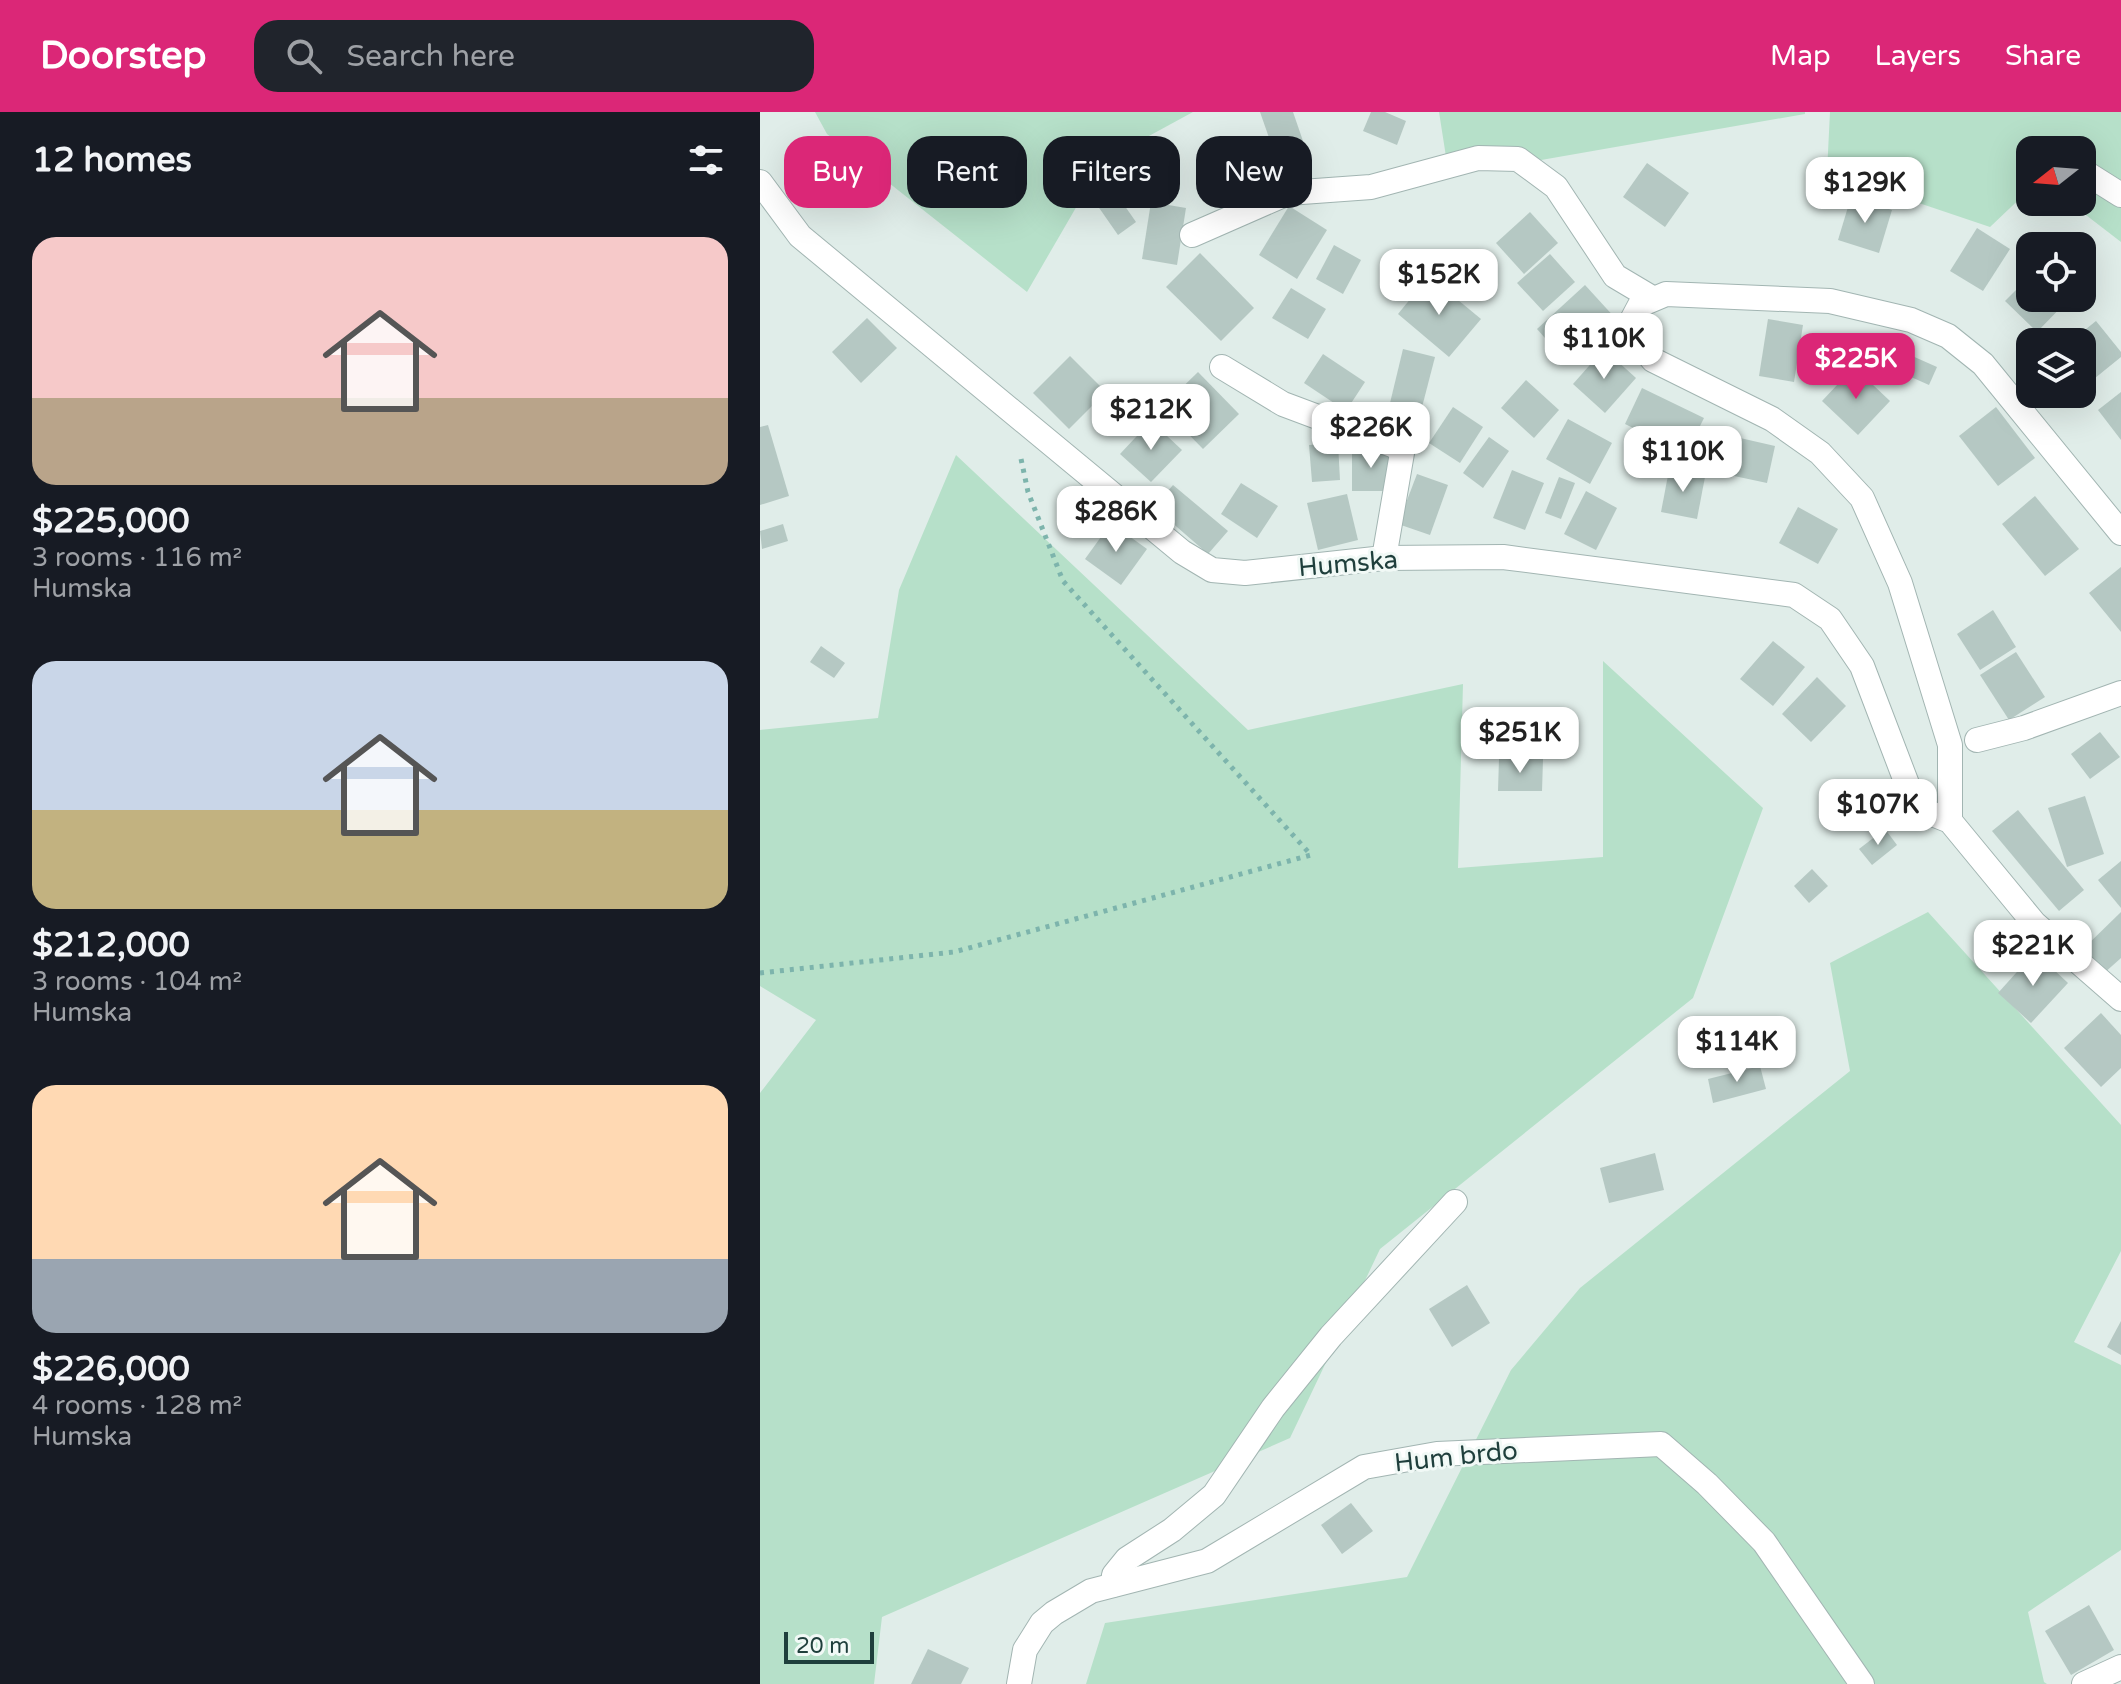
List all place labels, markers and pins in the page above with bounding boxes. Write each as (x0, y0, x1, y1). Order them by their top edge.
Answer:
pin: $129K (1809, 157, 1921, 225)
pin: $152K (1383, 249, 1495, 317)
pin: $110K (1548, 313, 1660, 381)
pin: $225K (1800, 333, 1912, 401)
pin: $212K (1095, 384, 1207, 452)
pin: $226K (1315, 402, 1427, 470)
pin: $110K (1627, 426, 1739, 494)
pin: $286K (1060, 486, 1172, 554)
pin: $251K (1464, 707, 1576, 775)
pin: $107K (1822, 779, 1934, 847)
pin: $221K (1977, 920, 2089, 988)
pin: $114K (1681, 1016, 1793, 1084)

